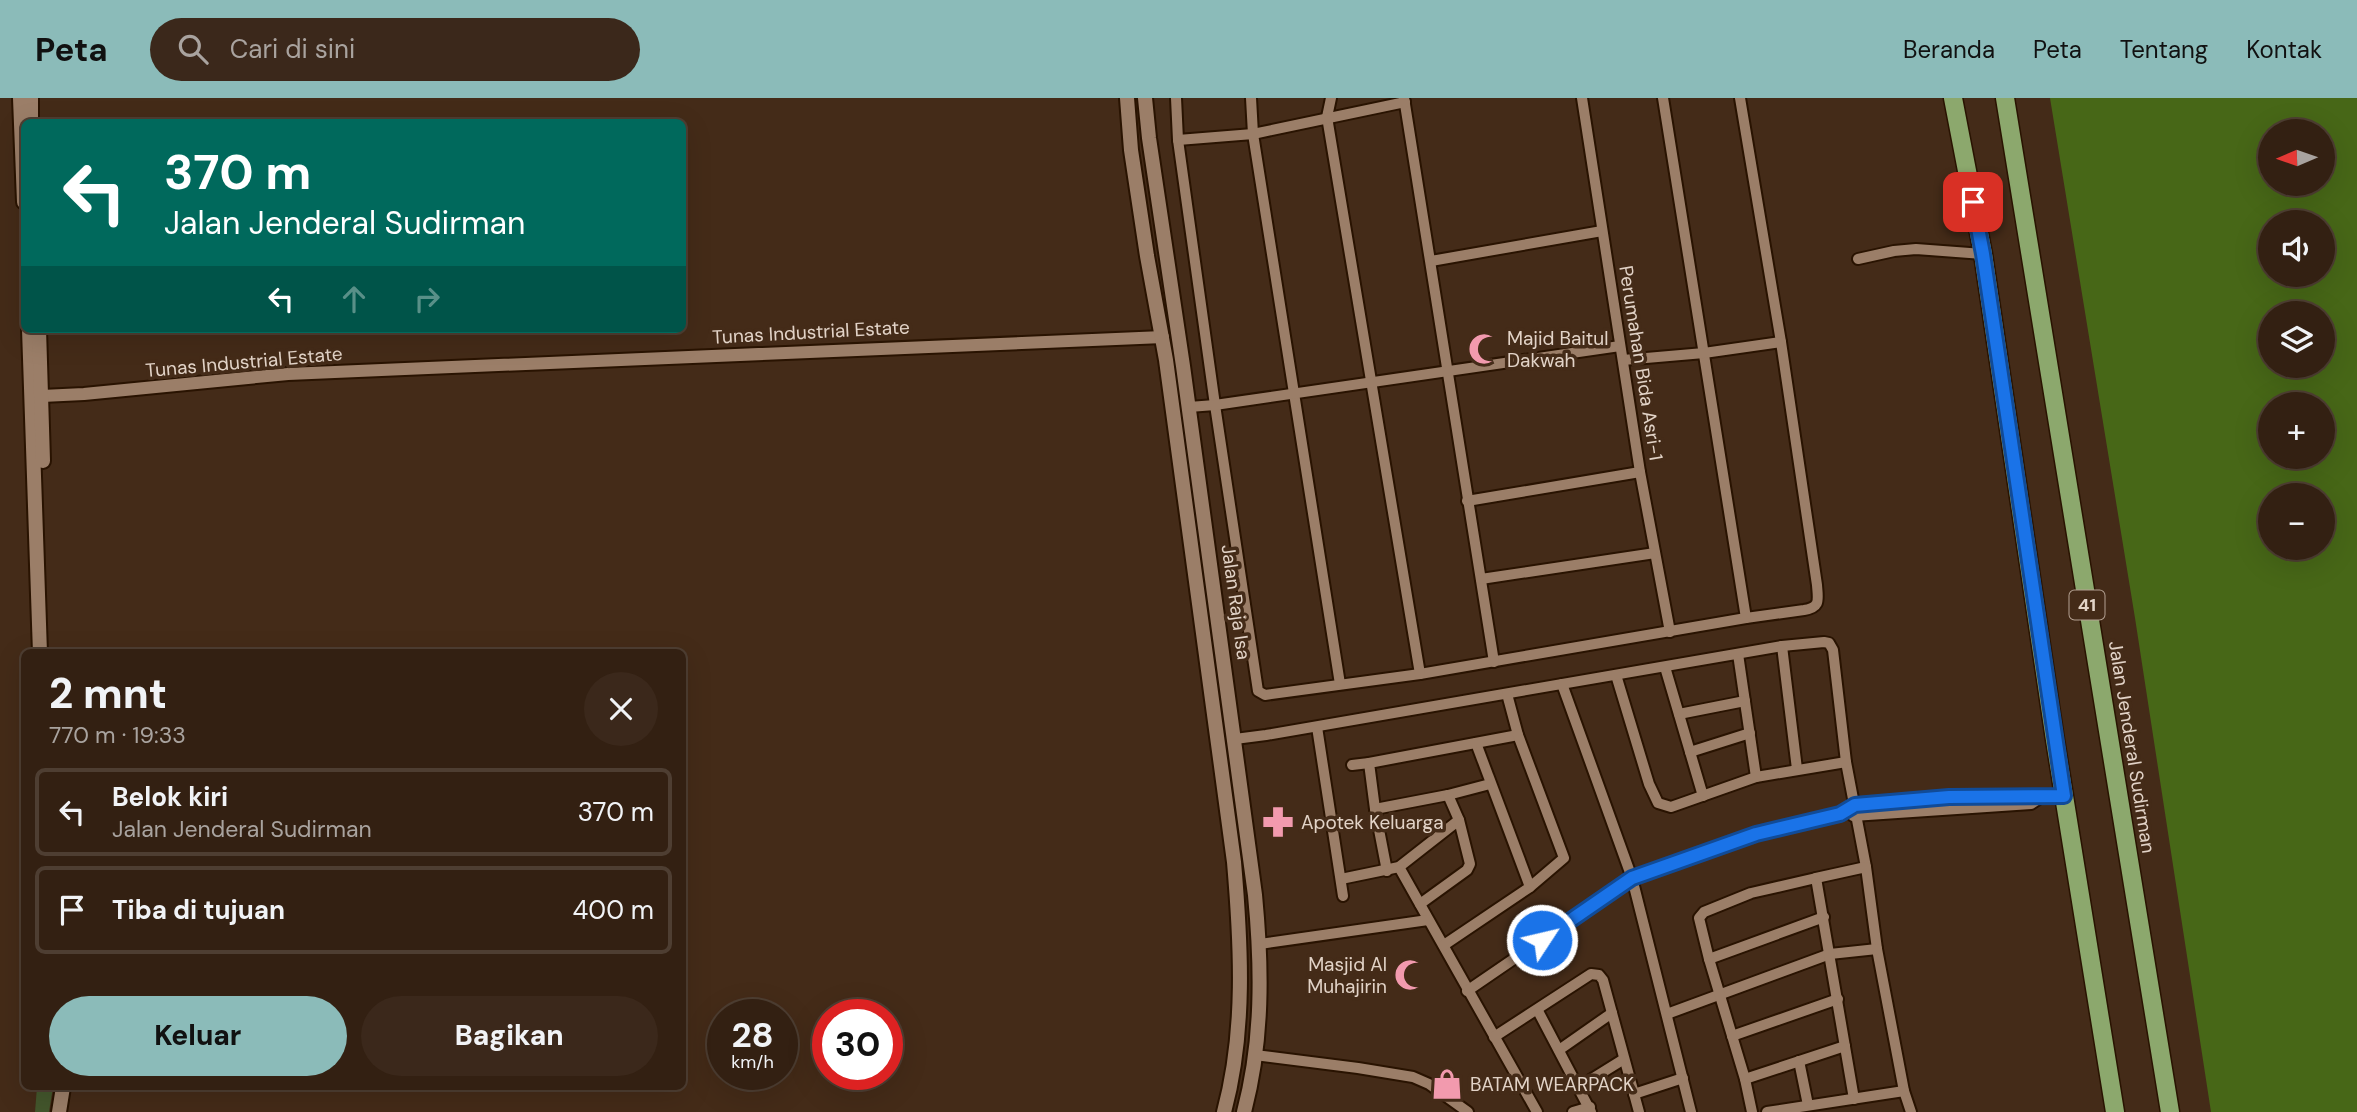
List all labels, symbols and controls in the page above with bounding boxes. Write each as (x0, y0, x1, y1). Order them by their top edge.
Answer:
search box (150, 18, 640, 81)
text: Peta (35, 28, 108, 71)
icon: search (174, 30, 212, 68)
text: Cari di sini (230, 32, 355, 66)
text: Beranda (1903, 34, 1995, 65)
text: Peta (2033, 34, 2082, 65)
text: Tentang (2120, 34, 2208, 65)
text: Kontak (2246, 34, 2322, 65)
north arrow (2258, 119, 2334, 196)
map controls (2258, 119, 2335, 560)
text: 370 m (164, 140, 311, 204)
icon: left (49, 147, 140, 238)
pin (1943, 172, 2003, 232)
icon: arrive (1954, 183, 1992, 221)
text: Jalan Jenderal Sudirman (164, 202, 525, 244)
button: sound (2258, 210, 2335, 287)
street label: Perumahan Bida Asri-1 (1613, 264, 1669, 462)
icon: left (262, 280, 300, 318)
icon: ahead (335, 280, 373, 318)
icon: right (408, 280, 446, 318)
button: layers (2258, 301, 2335, 378)
street label: Tunas Industrial Estate (712, 314, 910, 350)
place label: Majid Baitul Dakwah (1507, 326, 1608, 373)
mosque icon: Majid Baitul Dakwah (1467, 332, 1501, 366)
street label: Tunas Industrial Estate (144, 341, 344, 383)
button: + (2258, 392, 2335, 469)
button: − (2258, 483, 2335, 560)
street label: Jalan Raja Isa (1216, 543, 1256, 661)
road number: 41 (2070, 590, 2104, 620)
street label: Jalan Jenderal Sudirman (2103, 639, 2161, 855)
text: 2 mnt (49, 666, 167, 721)
button: close (584, 672, 658, 746)
text: 770 m · 19:33 (49, 720, 186, 750)
text: Belok kiri (112, 780, 228, 814)
icon: left (53, 793, 91, 831)
text: 370 m (578, 795, 654, 829)
pharmacy icon: Apotek Keluarga (1261, 805, 1295, 839)
place label: Apotek Keluarga (1301, 810, 1443, 835)
text: Jalan Jenderal Sudirman (112, 814, 372, 844)
icon: arrive (53, 891, 91, 929)
text: Tiba di tujuan (112, 893, 285, 927)
text: 400 m (573, 893, 654, 927)
position arrow (1505, 903, 1579, 977)
place label: Masjid Al Muhajirin (1307, 952, 1387, 999)
mosque icon: Masjid Al Muhajirin (1393, 958, 1427, 992)
button: Keluar (49, 996, 347, 1076)
button: Bagikan (361, 996, 658, 1076)
speed limit sign: 30 (812, 999, 903, 1090)
text: 28 (731, 1012, 774, 1058)
text: km/h (731, 1050, 774, 1074)
shop icon: BATAM WEARPACK (1430, 1067, 1464, 1101)
place label: BATAM WEARPACK (1470, 1072, 1634, 1097)

